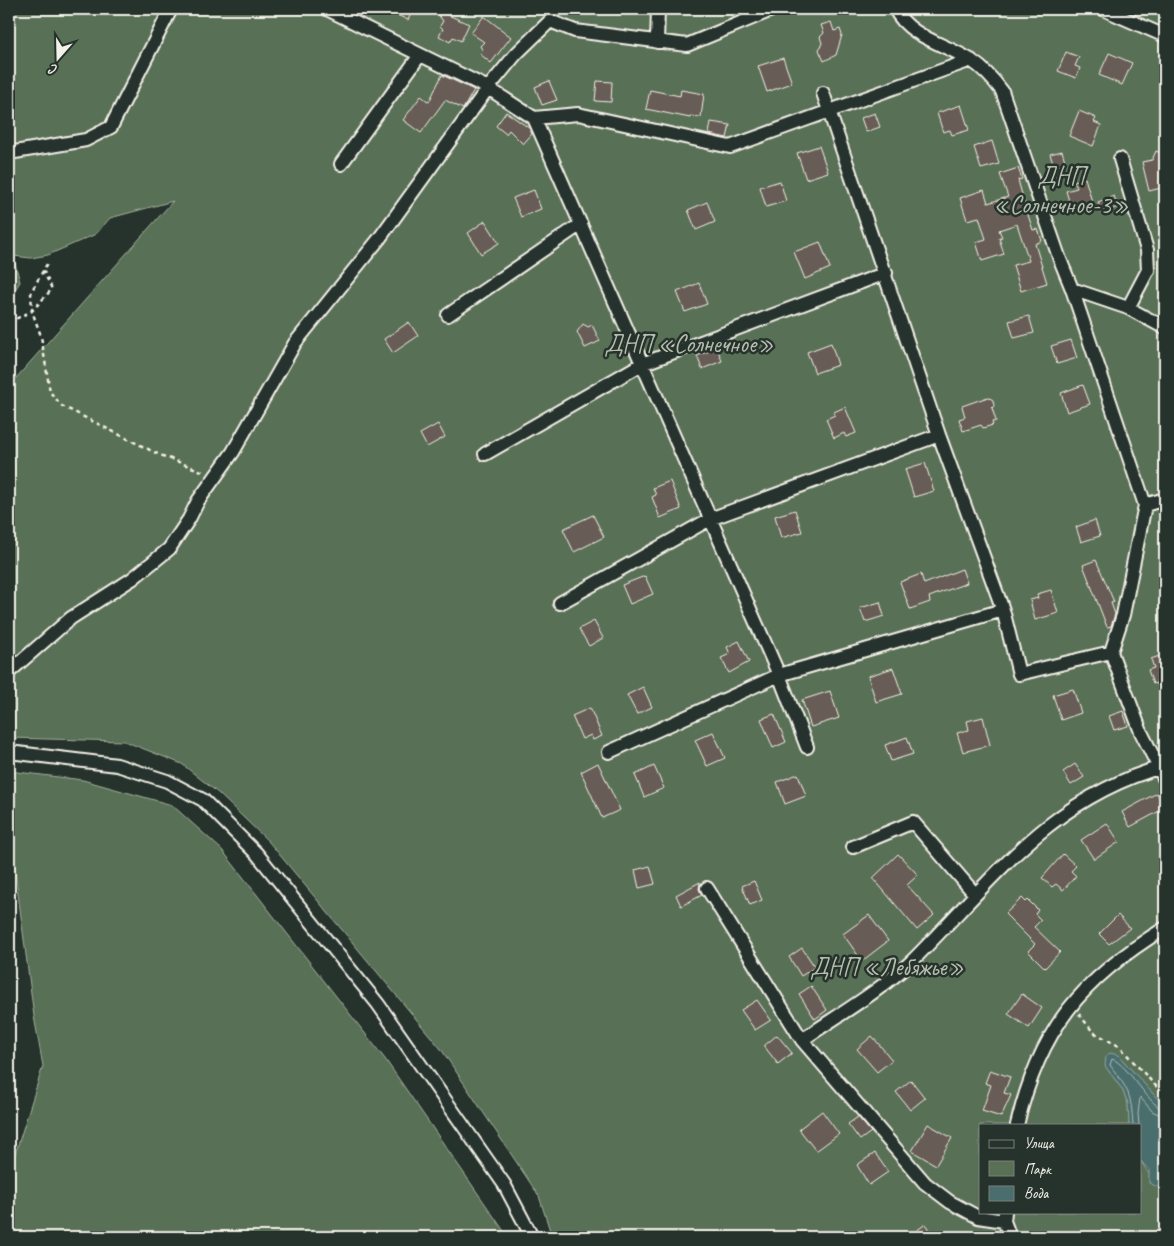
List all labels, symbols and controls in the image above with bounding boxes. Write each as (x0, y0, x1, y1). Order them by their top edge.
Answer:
north arrow (32, 32, 82, 82)
text: С (46, 60, 60, 79)
park label: ДНП «Солнечное-3» (993, 160, 1129, 221)
park label: ДНП «Солнечное» (604, 328, 774, 360)
park label: ДНП «Лебяжье» (810, 951, 964, 983)
legend (979, 1124, 1142, 1214)
text: Улица (1024, 1134, 1055, 1153)
text: Парк (1024, 1160, 1052, 1179)
text: Вода (1024, 1184, 1049, 1203)

